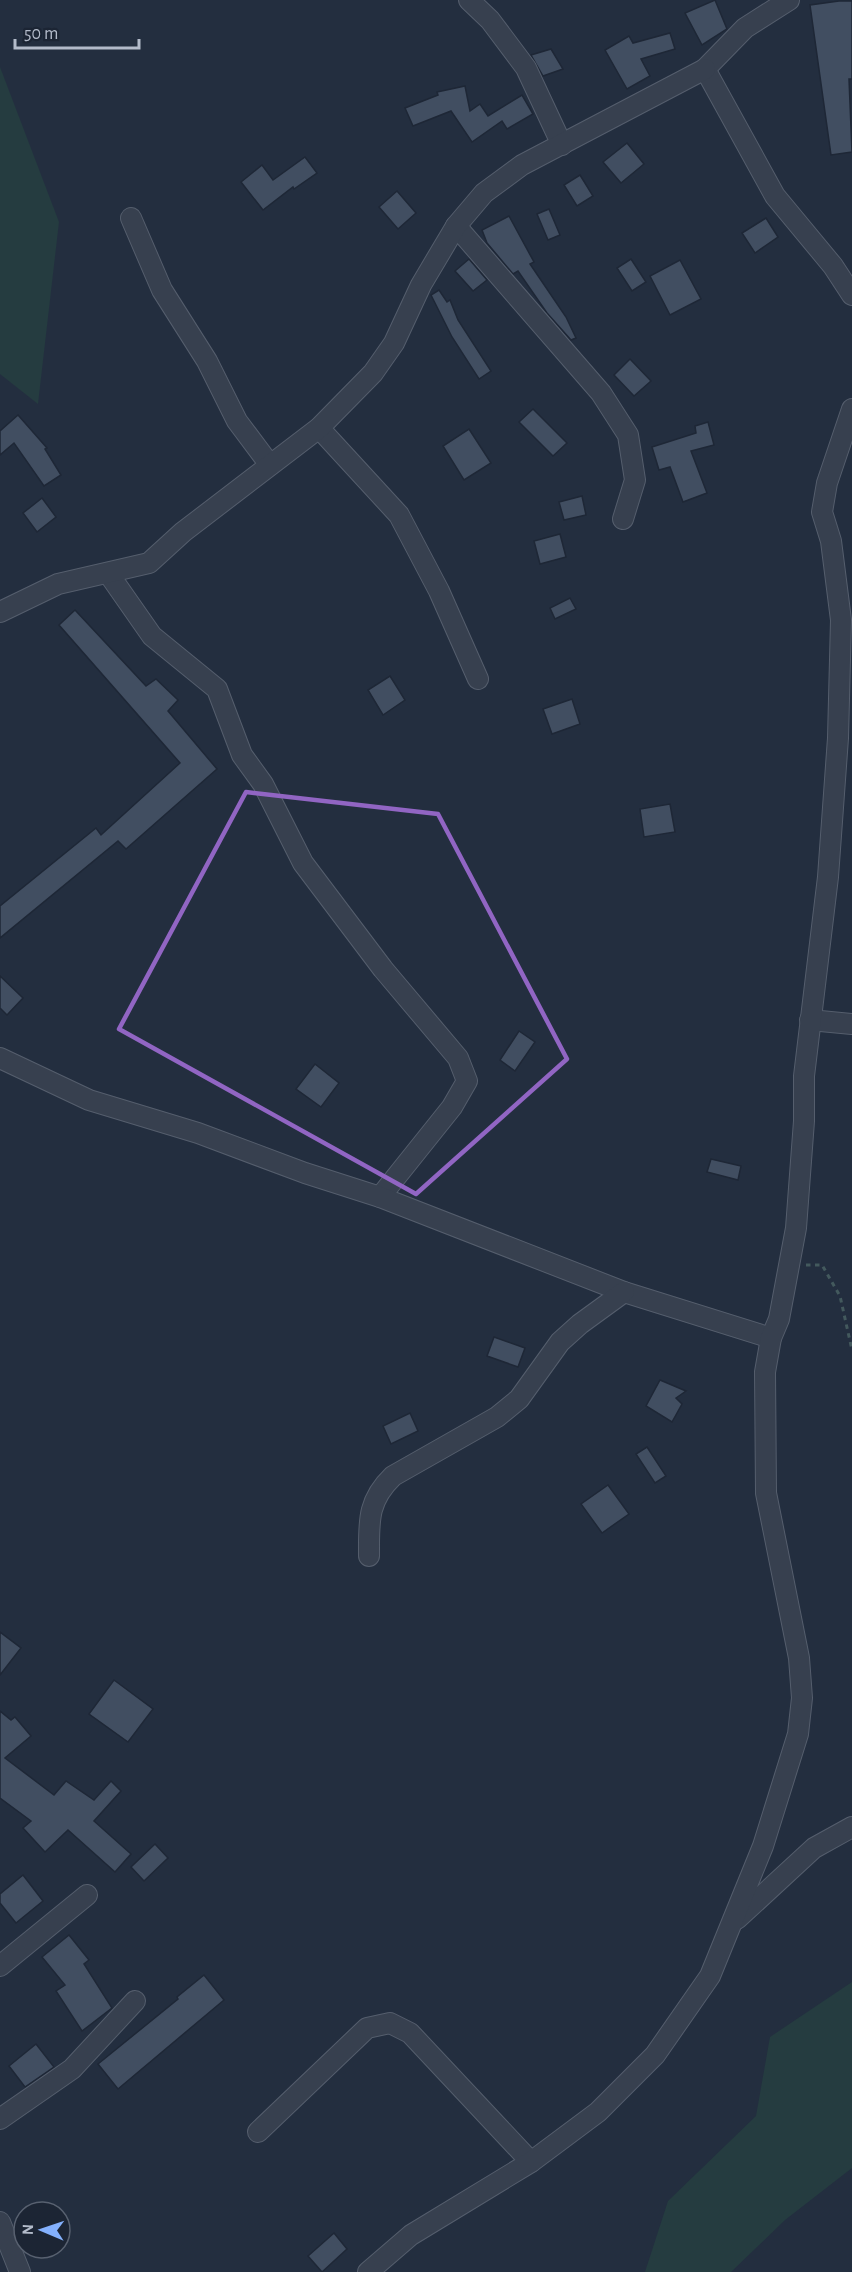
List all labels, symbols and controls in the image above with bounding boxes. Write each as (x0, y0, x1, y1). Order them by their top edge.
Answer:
scale bar (15, 12, 140, 50)
text: 50 m (24, 25, 58, 43)
north arrow (12, 2200, 72, 2260)
text: N (20, 2224, 36, 2235)

